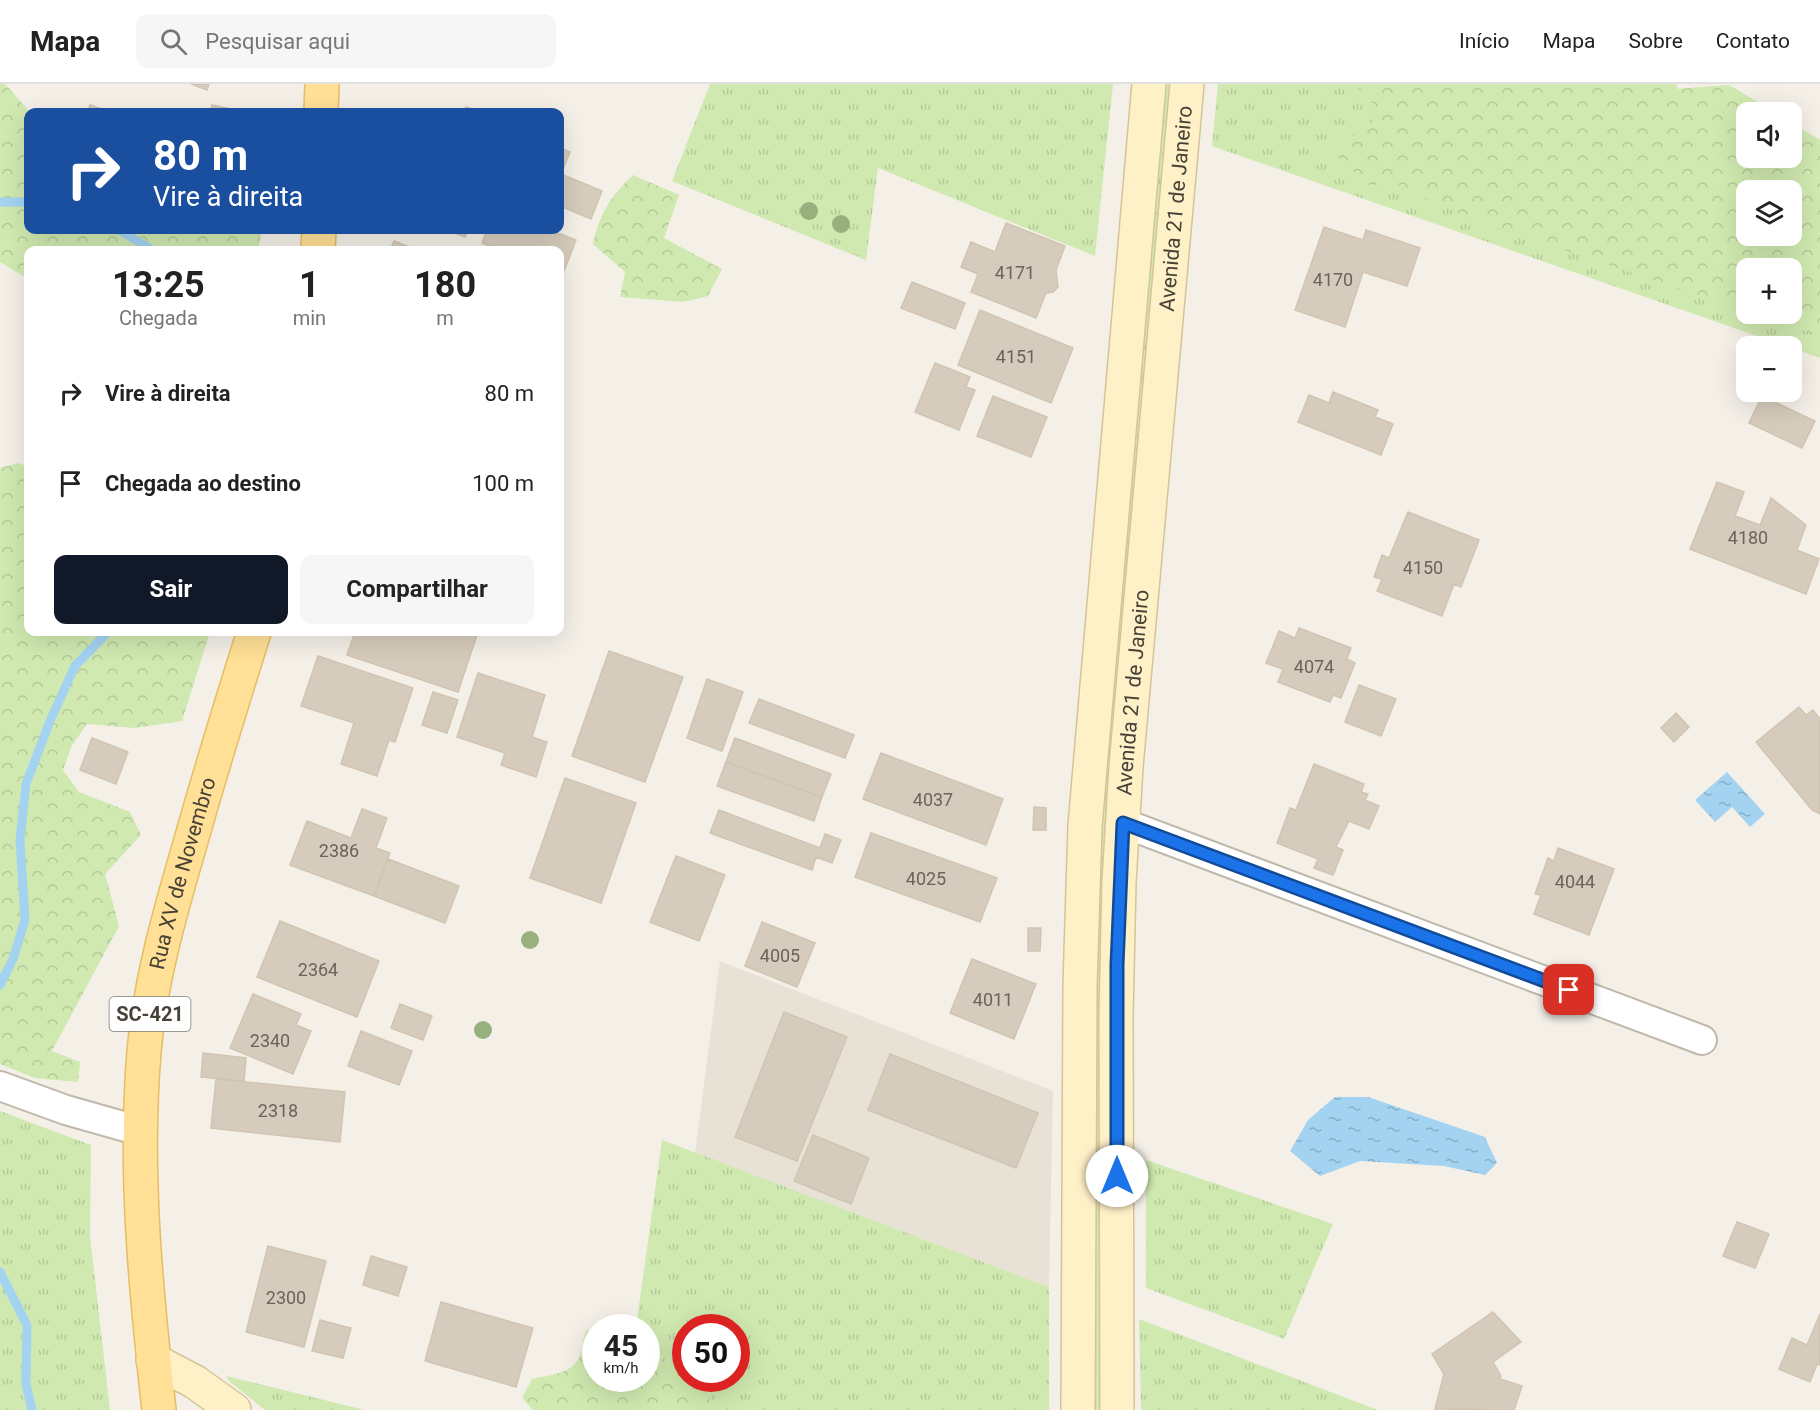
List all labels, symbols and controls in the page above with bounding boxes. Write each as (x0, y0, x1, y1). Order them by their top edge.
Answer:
search box (136, 14, 556, 68)
text: Mapa (30, 25, 100, 58)
icon: search (157, 25, 190, 58)
text: Pesquisar aqui (205, 29, 350, 54)
text: Início (1459, 29, 1510, 53)
text: Mapa (1543, 29, 1596, 53)
text: Sobre (1629, 29, 1683, 53)
text: Contato (1716, 29, 1790, 53)
map controls (1736, 102, 1802, 402)
button: sound (1736, 102, 1802, 168)
street label: Avenida 21 de Janeiro (1155, 105, 1197, 312)
text: 80 m (153, 131, 248, 180)
icon: right (54, 132, 132, 210)
button: layers (1736, 180, 1802, 246)
text: Vire à direita (153, 181, 303, 213)
button: + (1736, 258, 1802, 324)
house number: 4171 (995, 262, 1035, 283)
text: 13:25 (112, 264, 205, 306)
text: 1 (299, 264, 320, 306)
text: 180 (414, 264, 476, 306)
house number: 4170 (1313, 269, 1353, 290)
text: Chegada (119, 306, 198, 330)
text: min (293, 306, 326, 330)
text: m (436, 306, 454, 330)
button: − (1736, 336, 1802, 402)
house number: 4151 (996, 346, 1036, 367)
icon: right (54, 377, 87, 410)
text: Vire à direita (105, 381, 231, 406)
text: 80 m (485, 381, 534, 406)
icon: arrive (54, 467, 87, 500)
text: Chegada ao destino (105, 471, 301, 496)
text: 100 m (472, 471, 534, 496)
house number: 4180 (1728, 527, 1768, 548)
button: Sair (54, 555, 288, 624)
button: Compartilhar (300, 555, 534, 624)
house number: 4150 (1403, 557, 1443, 578)
street label: Avenida 21 de Janeiro (1112, 589, 1154, 796)
house number: 4074 (1294, 656, 1334, 677)
street label: Rua XV de Novembro (145, 774, 221, 972)
house number: 4037 (913, 789, 953, 810)
house number: 2386 (319, 840, 359, 861)
house number: 4025 (906, 868, 946, 889)
house number: 4044 (1555, 871, 1595, 892)
house number: 4005 (760, 945, 800, 966)
house number: 2364 (298, 959, 338, 980)
pin (1543, 964, 1594, 1015)
icon: arrive (1552, 973, 1585, 1006)
house number: 4011 (973, 989, 1013, 1010)
road number: SC-421 (110, 997, 190, 1031)
house number: 2340 (250, 1030, 290, 1051)
house number: 2318 (258, 1100, 298, 1121)
position arrow (1085, 1144, 1149, 1208)
house number: 2300 (266, 1287, 306, 1308)
speed limit sign: 50 (672, 1314, 750, 1392)
text: 45 (604, 1328, 638, 1363)
text: km/h (603, 1359, 639, 1377)

